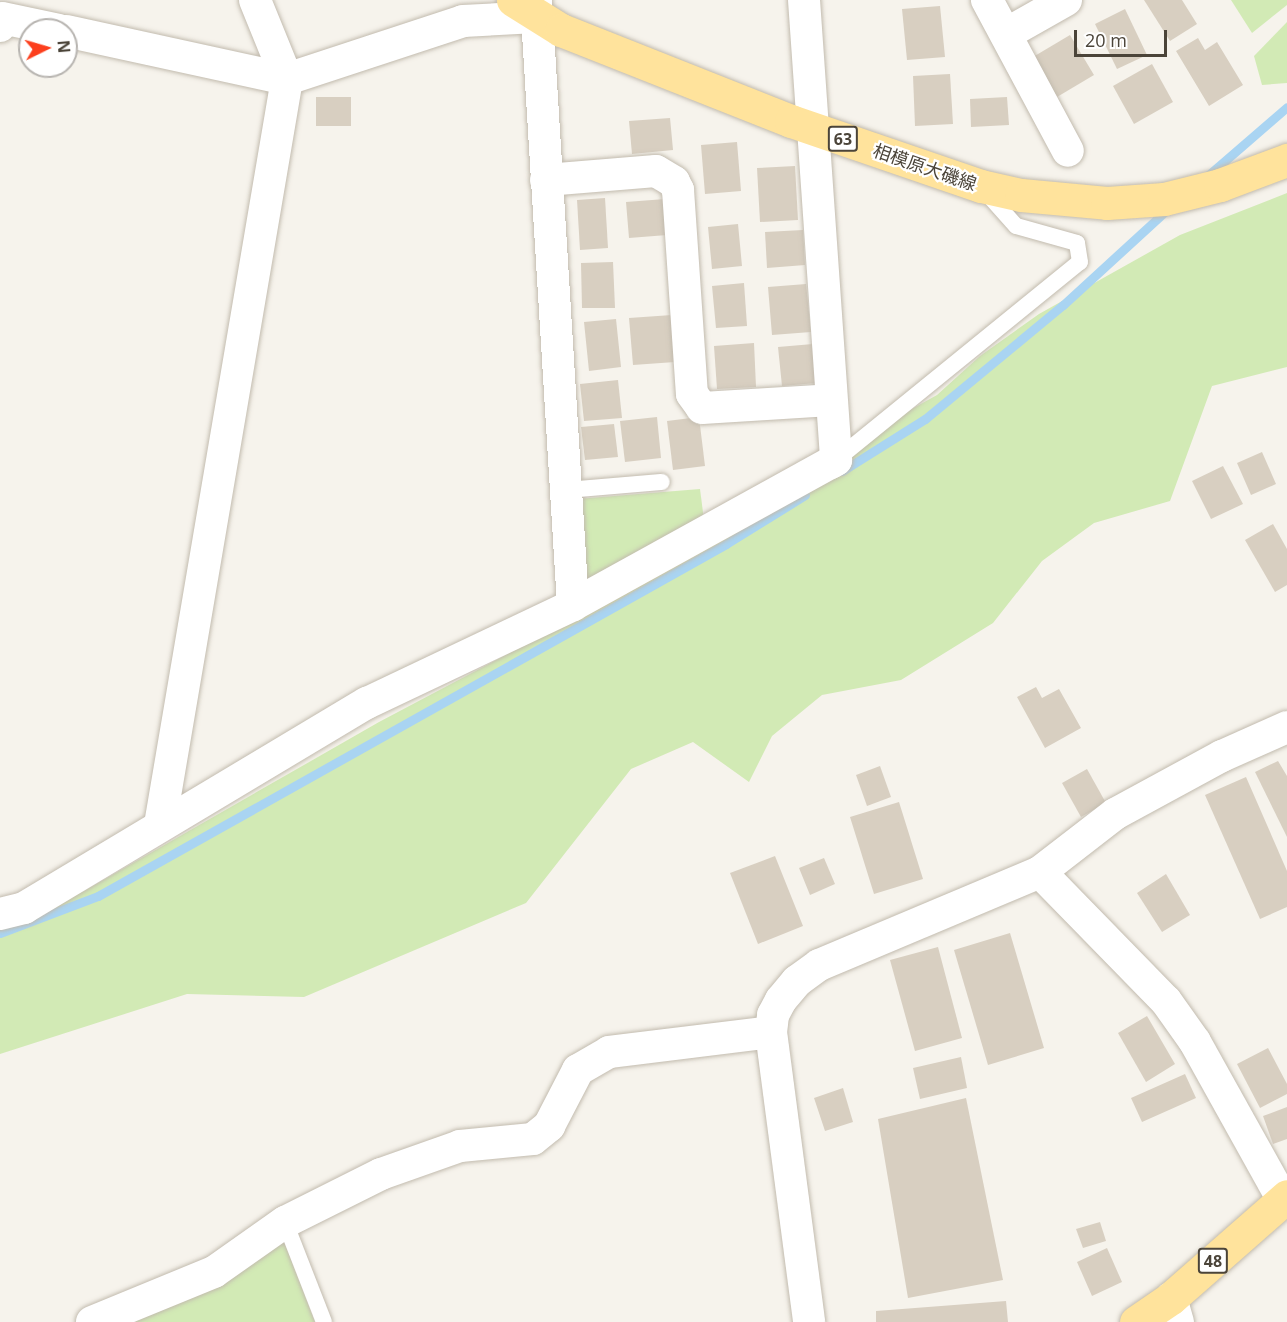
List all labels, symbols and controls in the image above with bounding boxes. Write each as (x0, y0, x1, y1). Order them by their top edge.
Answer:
north arrow (18, 18, 78, 78)
scale bar (1077, 18, 1170, 56)
text: 20 m (1085, 28, 1127, 52)
text: N (52, 39, 75, 54)
road number: 63 (826, 126, 860, 152)
street label: 相模原大磯線 (870, 139, 980, 195)
road number: 48 (1196, 1248, 1230, 1274)

